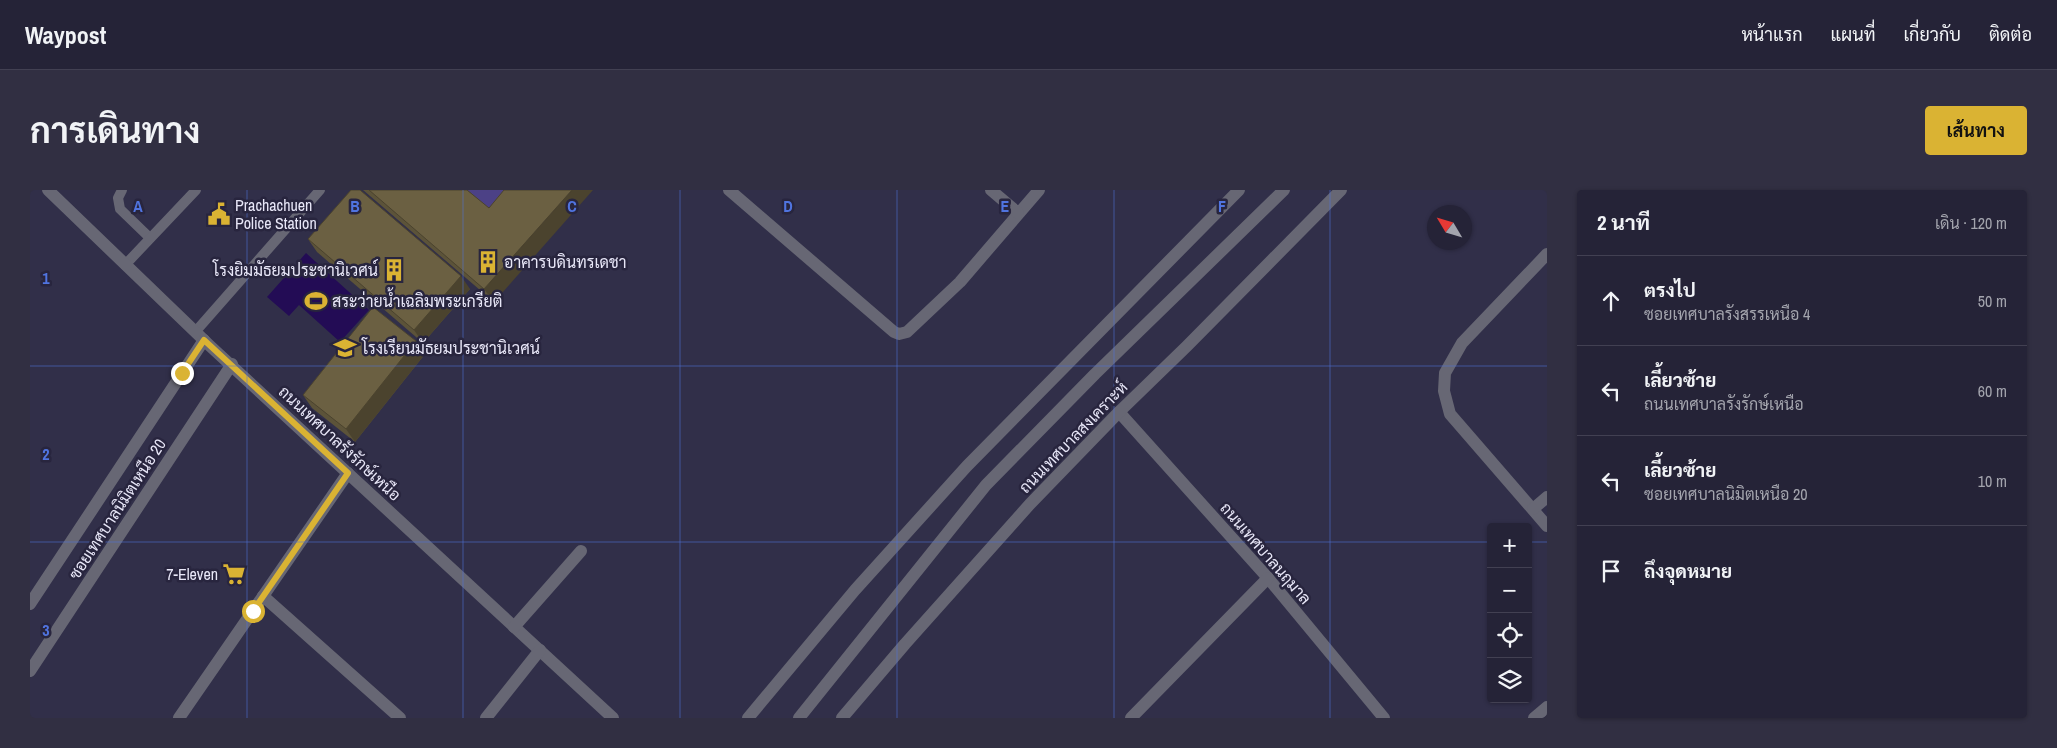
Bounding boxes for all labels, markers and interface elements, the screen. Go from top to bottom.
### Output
text: Waypost [25,19,106,51]
text: หน้าแรก [1741,22,1803,47]
text: แผนที่ [1831,22,1875,47]
text: เกี่ยวกับ [1903,22,1961,47]
text: ติดต่อ [1989,22,2032,47]
button: เส้นทาง [1925,106,2027,155]
text: การเดินทาง [30,107,200,154]
place label: Prachachuen Police Station [235,194,317,234]
text: A [133,195,143,217]
text: B [350,195,360,217]
text: C [567,195,577,217]
text: D [783,195,793,217]
text: E [1001,195,1010,217]
text: F [1218,195,1226,217]
public building icon: Prachachuen Police Station [206,201,232,227]
north arrow [1427,205,1472,250]
text: 2 นาที [1597,208,1650,237]
text: เดิน · 120 m [1935,212,2007,234]
building icon: อาคารบดินทรเดชา [475,249,501,275]
place label: อาคารบดินทรเดชา [504,251,626,273]
building icon: โรงยิมมัธยมประชานิเวศน์ [381,257,407,283]
place label: โรงยิมมัธยมประชานิเวศน์ [212,258,378,281]
text: 1 [42,267,50,289]
text: ตรงไป [1644,277,1696,303]
place label: สระว่ายนํ้าเฉลิมพระเกรียติ [332,287,502,312]
icon: ahead [1597,287,1625,315]
sports icon: สระว่ายนํ้าเฉลิมพระเกรียติ [303,288,329,314]
text: 50 m [1978,290,2007,312]
text: ซอยเทศบาลรังสรรเหนือ 4 [1644,303,1810,325]
school or university icon: โรงเรียนมัธยมประชานิเวศน์ [332,335,358,361]
place label: โรงเรียนมัธยมประชานิเวศน์ [361,336,540,359]
route end [171,362,194,385]
text: เลี้ยวซ้าย [1644,367,1716,393]
street label: ถนนเทศบาลสงเคราะห์ [1013,376,1132,498]
icon: left [1597,377,1625,405]
street label: ถนนเทศบาลรังรักษ์เหนือ [274,380,407,505]
text: 60 m [1978,380,2007,402]
text: ถนนเทศบาลรังรักษ์เหนือ [1644,393,1804,415]
street label: ซอยเทศบาลนิมิตเหนือ 20 [63,434,171,584]
text: 2 [42,443,50,465]
text: เลี้ยวซ้าย [1644,457,1716,483]
icon: left [1597,467,1625,495]
text: 10 m [1978,470,2007,492]
text: ซอยเทศบาลนิมิตเหนือ 20 [1644,483,1808,505]
street label: ถนนเทศบาลนฤมาล [1216,497,1316,609]
map controls [1487,523,1532,703]
button: + [1487,523,1532,568]
icon: arrive [1597,557,1625,585]
text: ถึงจุดหมาย [1644,558,1732,584]
supermarket icon: 7-Eleven [221,561,247,587]
place label: 7-Eleven [166,563,218,585]
button: − [1487,568,1532,613]
route start [242,600,265,623]
button: locate [1487,613,1532,658]
text: 3 [42,619,50,641]
button: layers [1487,658,1532,703]

